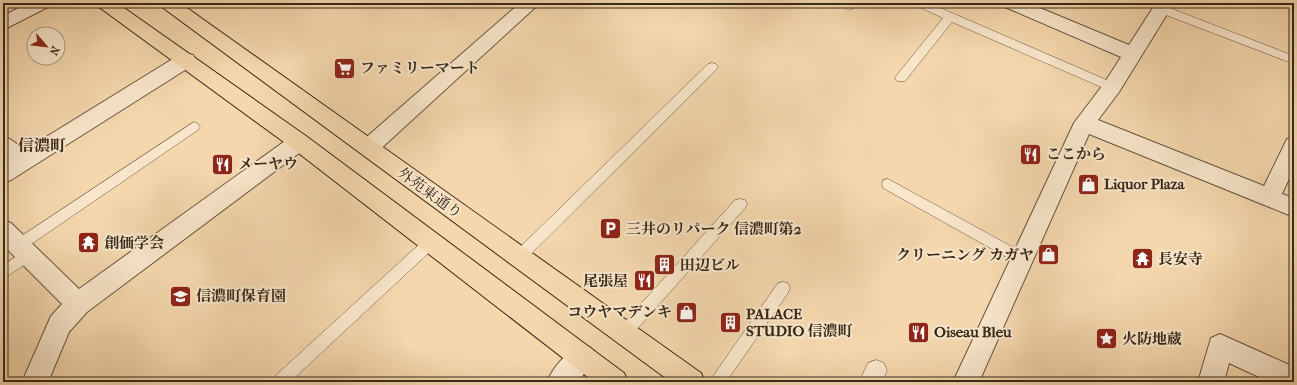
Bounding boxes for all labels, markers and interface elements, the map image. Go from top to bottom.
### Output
north arrow [26,26,66,66]
text: N [46,44,62,58]
supermarket icon: ファミリーマート [332,55,358,81]
place label: ファミリーマート [360,59,480,77]
district label: 信濃町 [18,136,66,155]
restaurant icon: ここから [1017,141,1043,167]
place label: ここから [1046,145,1106,163]
restaurant icon: メーヤウ [210,151,236,177]
place label: メーヤウ [238,155,298,173]
street label: 外苑東通り [394,164,466,222]
shop icon: Liquor Plaza [1075,171,1101,197]
place label: Liquor Plaza [1104,175,1185,193]
parking icon: 三井のリパーク 信濃町第2 [597,216,623,242]
place label: 三井のリパーク 信濃町第2 [626,220,802,238]
temple icon: 創価学会 [76,230,102,256]
place label: 創価学会 [104,234,164,252]
shop icon: クリーニング カガヤ [1036,242,1062,268]
place label: クリーニング カガヤ [896,246,1034,264]
temple icon: 長安寺 [1129,246,1155,272]
place label: 長安寺 [1158,250,1203,268]
building icon: 田辺ビル [652,252,678,278]
place label: 田辺ビル [680,256,740,274]
restaurant icon: 尾張屋 [631,268,657,294]
place label: 尾張屋 [583,272,628,290]
school or university icon: 信濃町保育園 [168,283,194,309]
place label: 信濃町保育園 [196,287,286,305]
shop icon: コウヤマデンキ [674,299,700,325]
place label: コウヤマデンキ [567,303,672,321]
place label: PALACE STUDIO 信濃町 [746,305,853,340]
building icon: PALACE STUDIO 信濃町 [717,310,743,336]
restaurant icon: Oiseau Bleu [905,319,931,345]
place label: Oiseau Bleu [934,323,1012,341]
place icon: 火防地蔵 [1094,326,1120,352]
place label: 火防地蔵 [1122,330,1182,348]

